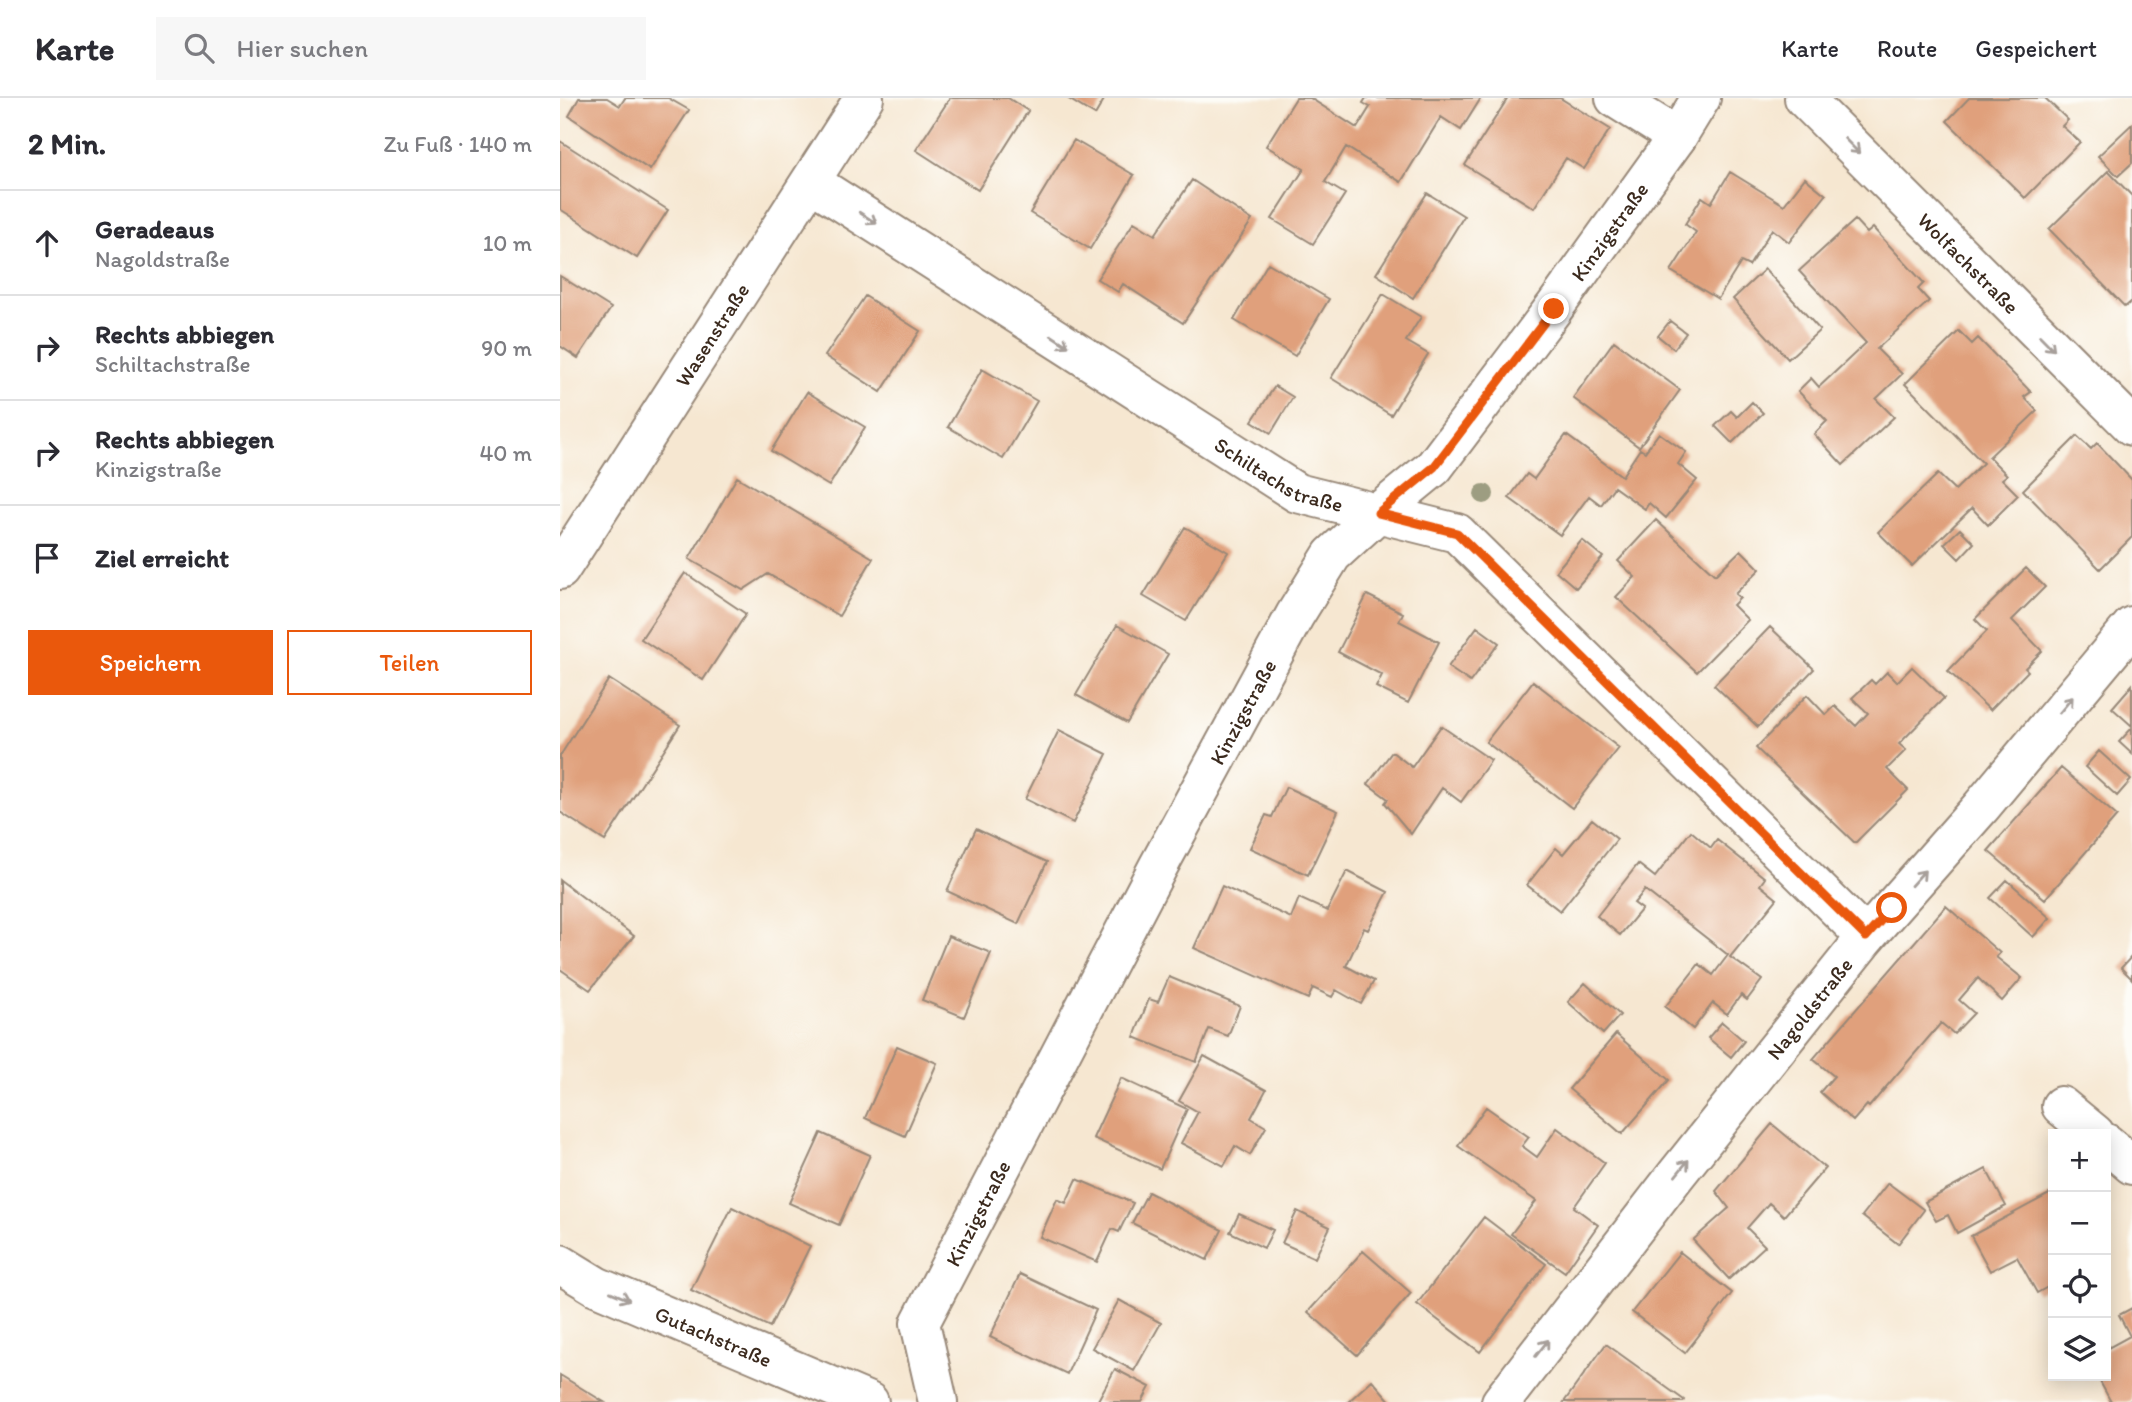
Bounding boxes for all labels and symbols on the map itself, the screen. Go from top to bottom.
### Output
one-way arrow [1844,138,1861,155]
street label: Kinzigstraße [1565,177,1653,286]
street label: Wolfachstraße [1913,207,2025,319]
one-way arrow [858,212,878,226]
street label: Wasenstraße [669,278,754,391]
route end [1538,293,1569,324]
one-way arrow [1050,334,1069,349]
one-way arrow [2038,334,2055,351]
street label: Schiltachstraße [1210,431,1346,517]
street label: Kinzigstraße [1204,655,1281,769]
one-way arrow [2058,696,2074,714]
one-way arrow [1910,869,1926,887]
route start [1876,892,1907,923]
street label: Nagoldstraße [1761,952,1857,1064]
street label: Kinzigstraße [939,1156,1015,1270]
one-way arrow [1674,1159,1689,1178]
one-way arrow [609,1290,631,1303]
street label: Gutachstraße [651,1300,776,1372]
one-way arrow [1535,1339,1550,1358]

